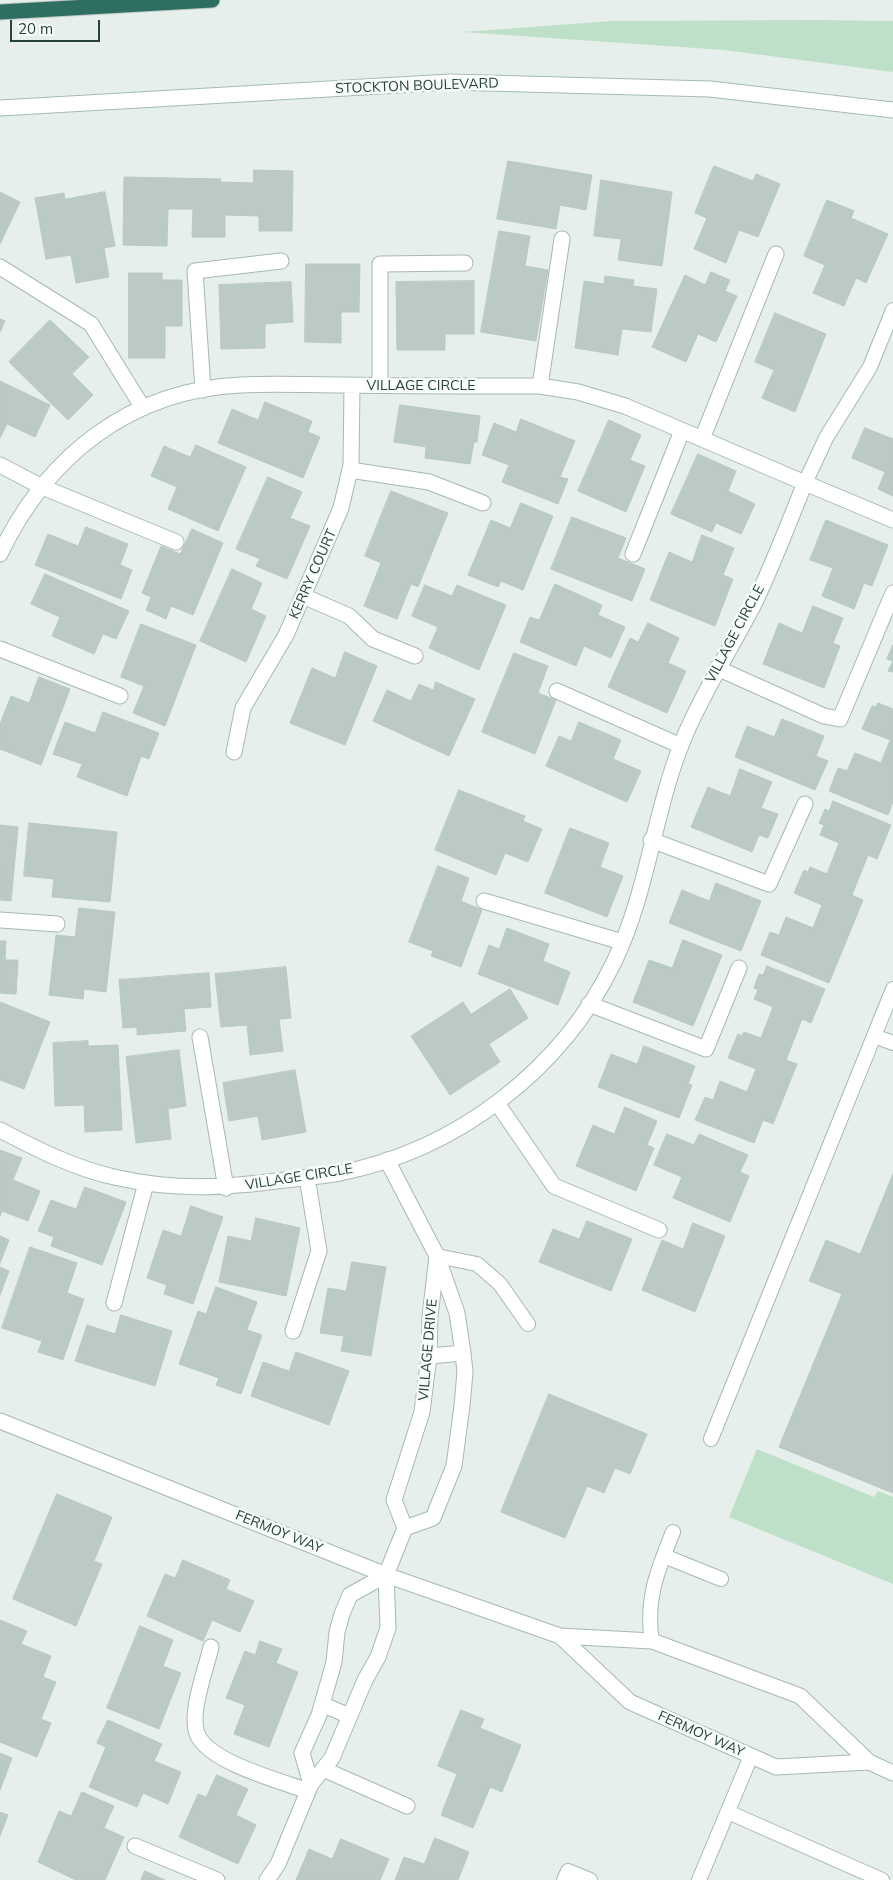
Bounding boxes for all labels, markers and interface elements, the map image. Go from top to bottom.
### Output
scale bar [12,10,102,42]
text: 20 m [18,19,53,38]
street label: STOCKTON BOULEVARD [335,75,499,97]
street label: VILLAGE CIRCLE [367,378,475,394]
street label: KERRY COURT [286,526,340,622]
street label: VILLAGE CIRCLE [702,582,768,686]
street label: VILLAGE CIRCLE [244,1160,354,1194]
street label: VILLAGE DRIVE [415,1298,441,1402]
street label: FERMOY WAY [233,1507,325,1557]
street label: FERMOY WAY [655,1707,747,1761]

